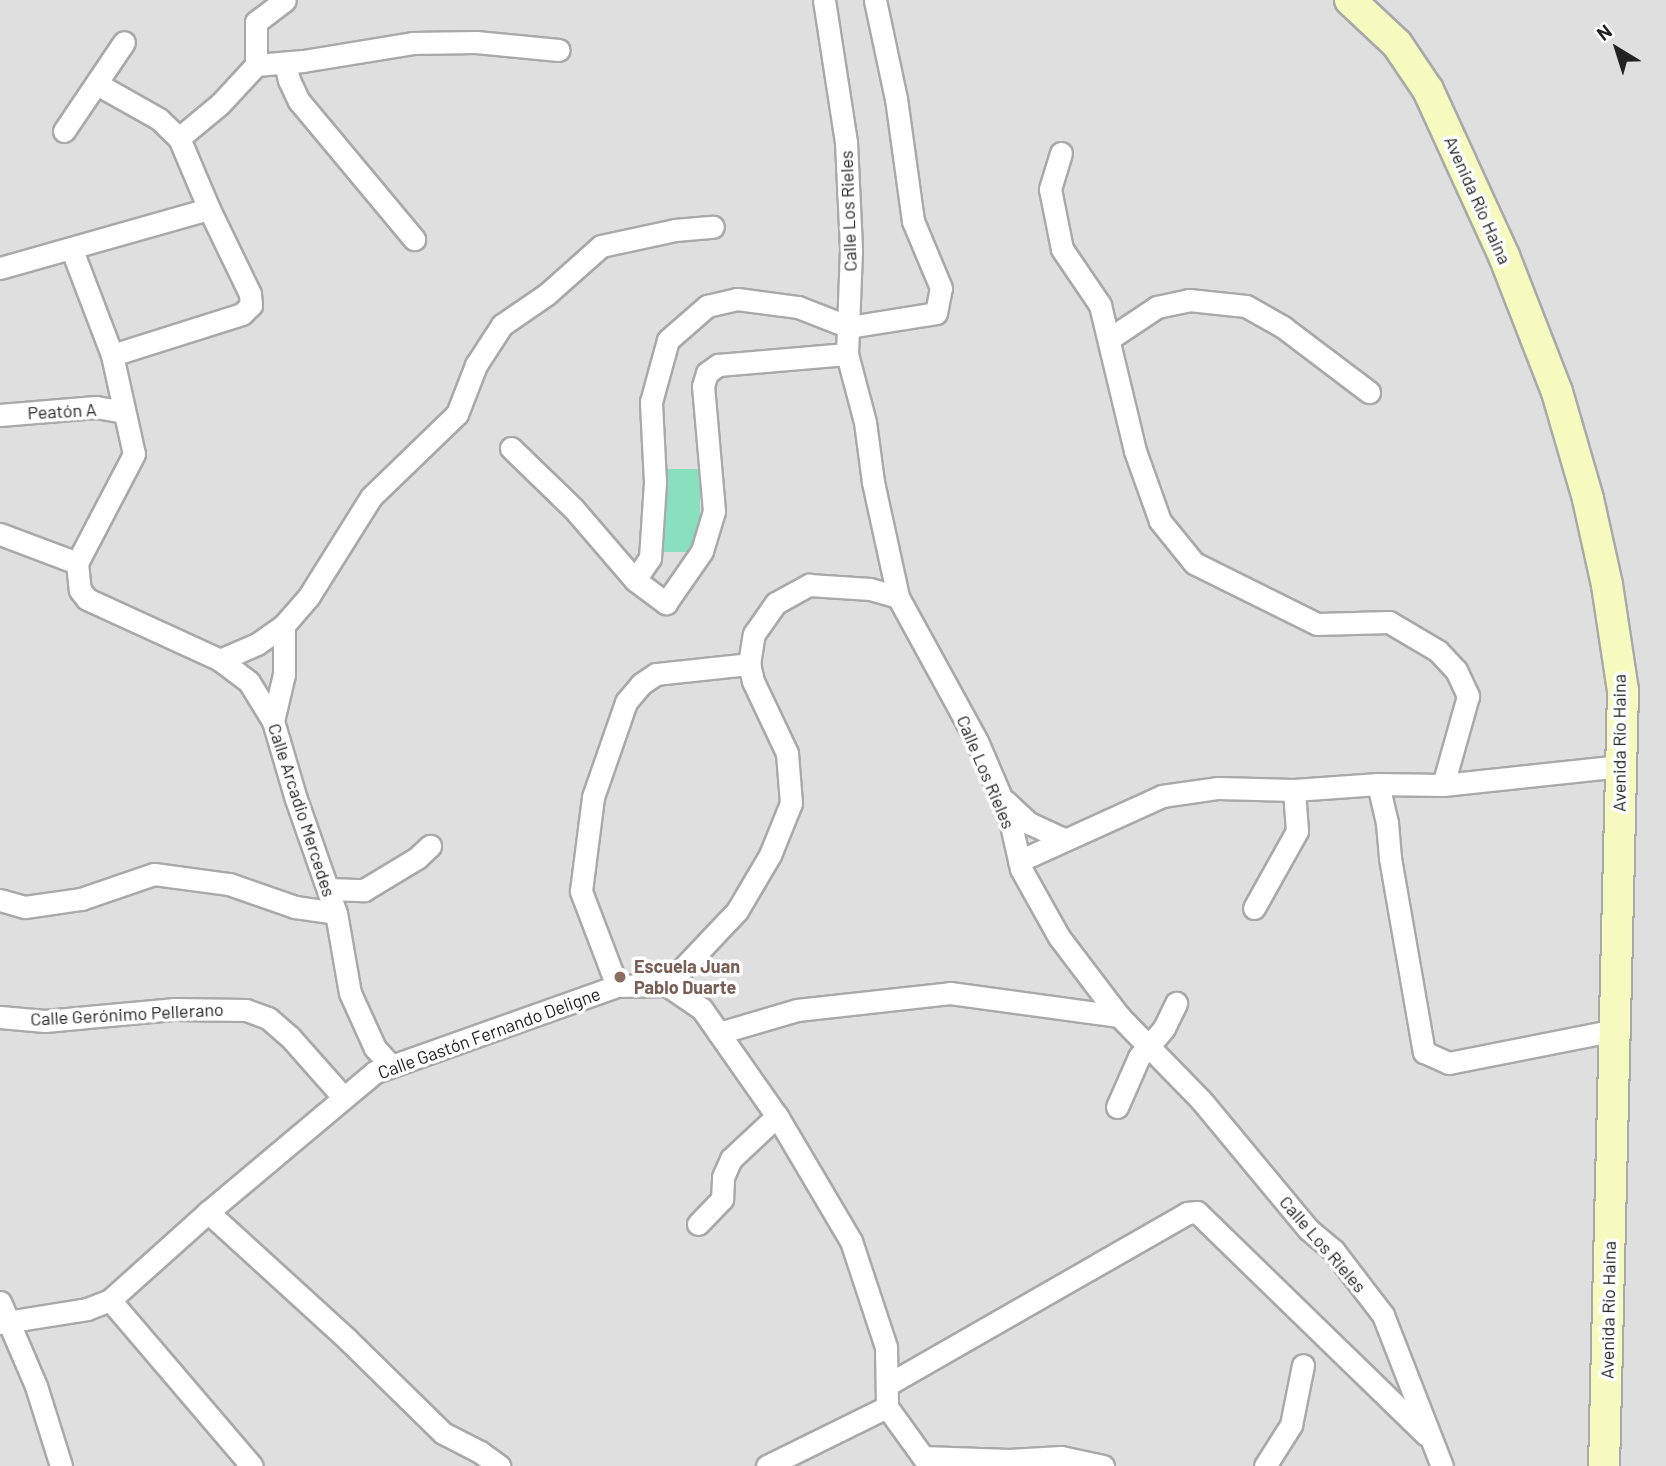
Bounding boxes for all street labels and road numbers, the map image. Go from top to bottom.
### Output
street label: Avenida Río Haina [1440,133,1516,267]
street label: Calle Los Rieles [835,150,861,272]
street label: Peatón A [27,398,97,424]
street label: Avenida Río Haina [1608,674,1630,812]
street label: Calle Los Rieles [952,712,1020,832]
street label: Calle Arcadio Mercedes [264,721,340,899]
street label: Calle Gastón Fernando Deligne [375,983,603,1083]
street label: Calle Gerónimo Pellerano [30,998,224,1030]
street label: Calle Los Rieles [1275,1191,1371,1297]
street label: Avenida Río Haina [1596,1241,1620,1379]

